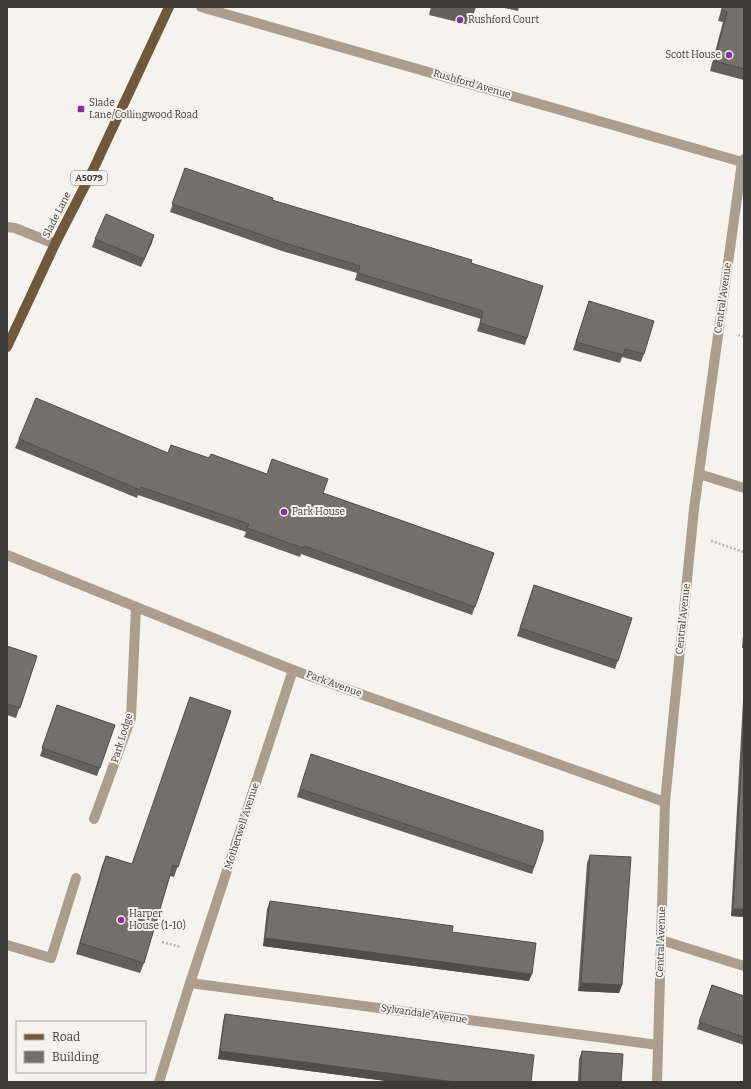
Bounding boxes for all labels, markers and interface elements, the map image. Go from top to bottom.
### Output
place label: Rushford Court [468,14,539,26]
marker: Rushford Court [455,15,465,25]
place label: Scott House [665,49,721,61]
marker: Scott House [724,50,734,60]
street label: Rushford Avenue [432,67,512,101]
place label: Slade Lane/Collingwood Road [89,97,198,121]
marker: Slade Lane/Collingwood Road [76,104,86,114]
road number: A5079 [71,171,107,185]
street label: Slade Lane [40,190,74,240]
street label: Central Avenue [712,262,734,334]
place label: Park House [292,506,345,518]
marker: Park House [279,507,289,517]
street label: Central Avenue [673,583,693,655]
street label: Park Avenue [305,668,363,700]
street label: Park Lodge [109,712,135,764]
street label: Motherwell Avenue [222,781,262,871]
street label: Central Avenue [654,906,668,978]
place label: Harper House (1-10) [129,908,186,932]
marker: Harper House (1-10) [116,915,126,925]
street label: Sylvandale Avenue [380,1002,468,1026]
legend [16,1021,146,1073]
text: Road [52,1030,80,1044]
text: Building [52,1050,99,1064]

